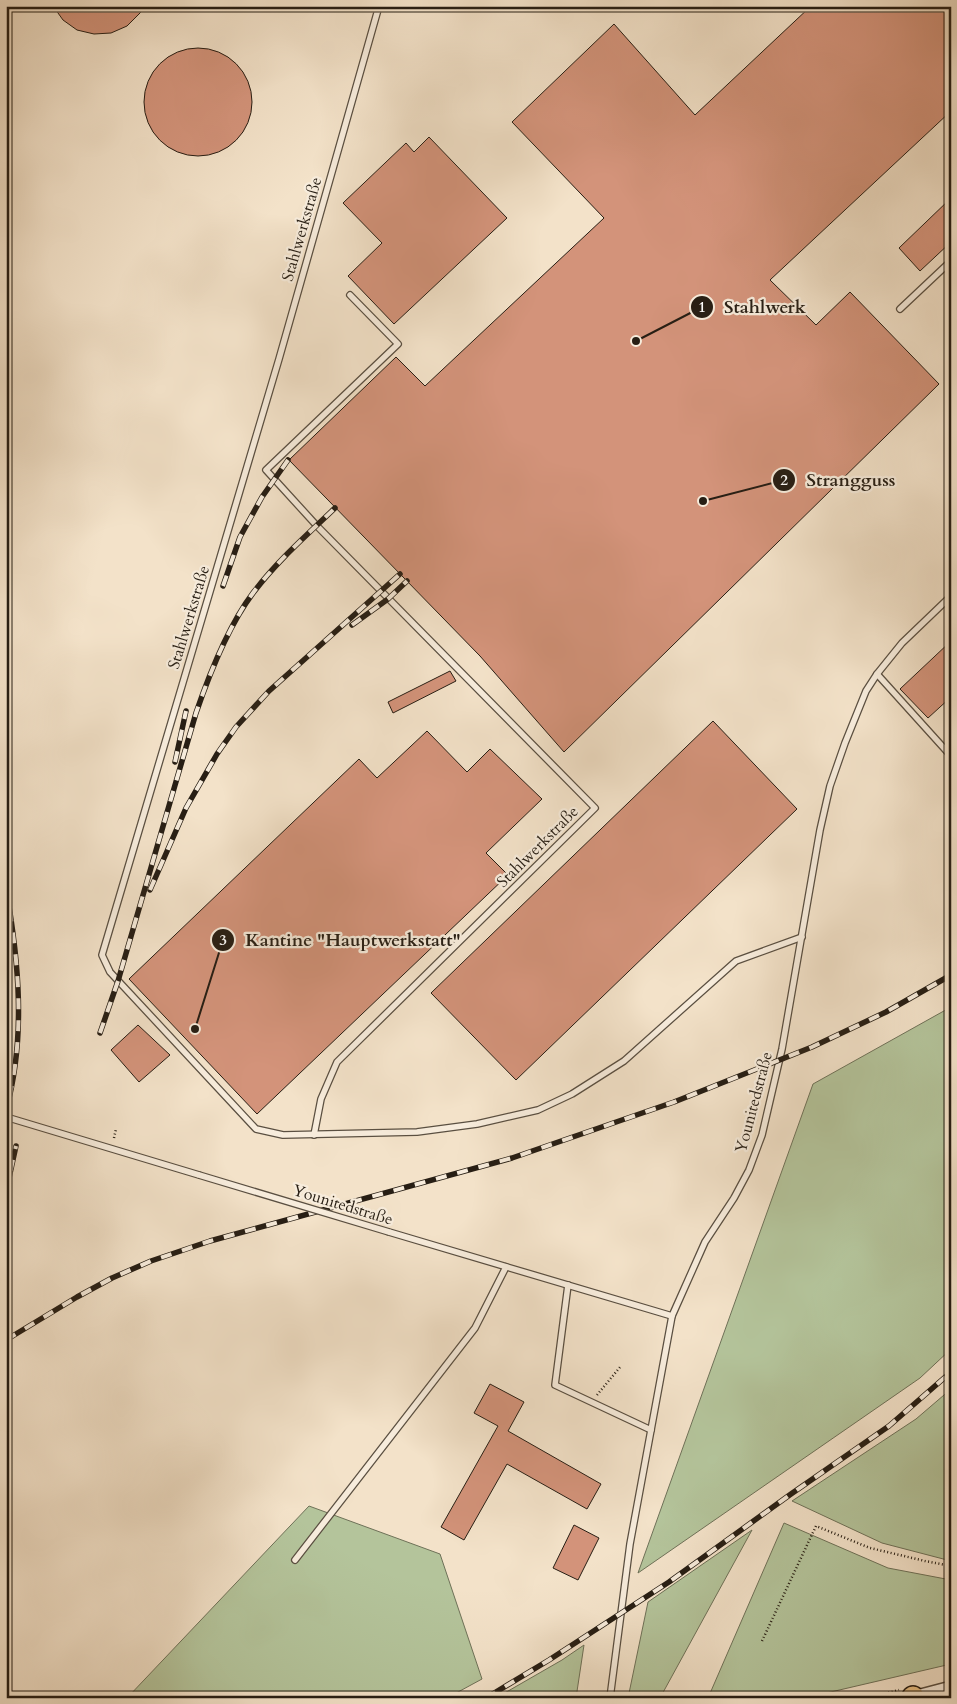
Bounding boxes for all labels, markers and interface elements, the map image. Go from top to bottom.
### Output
street label: Stahlwerkstraße [277,175,327,284]
callout: Stahlwerk [689,290,816,323]
text: Stahlwerk [724,295,807,320]
text: 1 [698,297,706,317]
callout: Strangguss [772,463,906,496]
text: Strangguss [806,468,896,493]
text: 2 [780,470,788,490]
street label: Stahlwerkstraße [163,563,215,672]
street label: Stahlwerkstraße [492,801,583,892]
callout: Kantine "Hauptwerkstatt" [210,923,471,956]
text: Kantine "Hauptwerkstatt" [245,928,461,953]
text: 3 [219,930,227,950]
street label: Younitedstraße [730,1049,778,1155]
street label: Younitedstraße [290,1179,396,1231]

